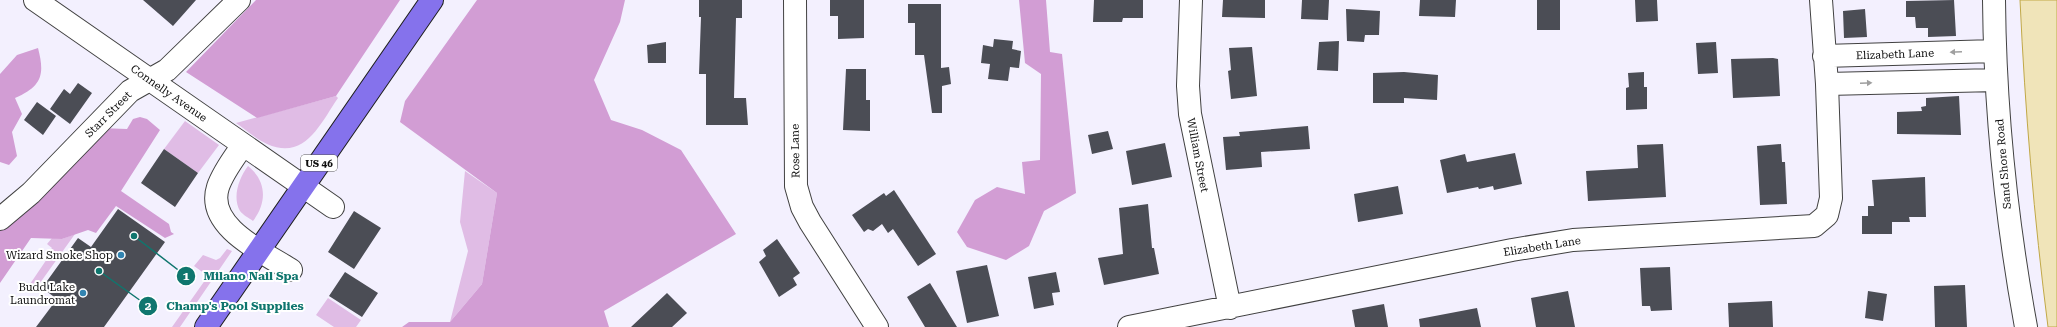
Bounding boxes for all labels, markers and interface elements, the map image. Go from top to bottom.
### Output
street label: Elizabeth Lane [1856,47,1934,62]
one-way arrow [1949,49,1962,55]
street label: Connelly Avenue [128,62,209,125]
one-way arrow [1860,80,1873,86]
street label: Starr Street [82,88,134,140]
street label: William Street [1184,117,1211,193]
street label: Sand Shore Road [1993,118,2014,210]
street label: Rose Lane [789,124,802,178]
road number: US 46 [301,155,337,171]
street label: Elizabeth Lane [1502,234,1582,259]
place label: Wizard Smoke Shop [6,249,113,262]
marker: Wizard Smoke Shop [116,250,126,260]
callout: Milano Nail Spa [176,264,307,288]
text: 1 [183,269,190,283]
text: Milano Nail Spa [203,269,299,283]
place label: Budd Lake Laundromat [10,281,75,307]
marker: Budd Lake Laundromat [78,288,88,298]
callout: Champ's Pool Supplies [138,294,312,318]
text: 2 [145,299,152,313]
text: Champ's Pool Supplies [166,299,304,313]

